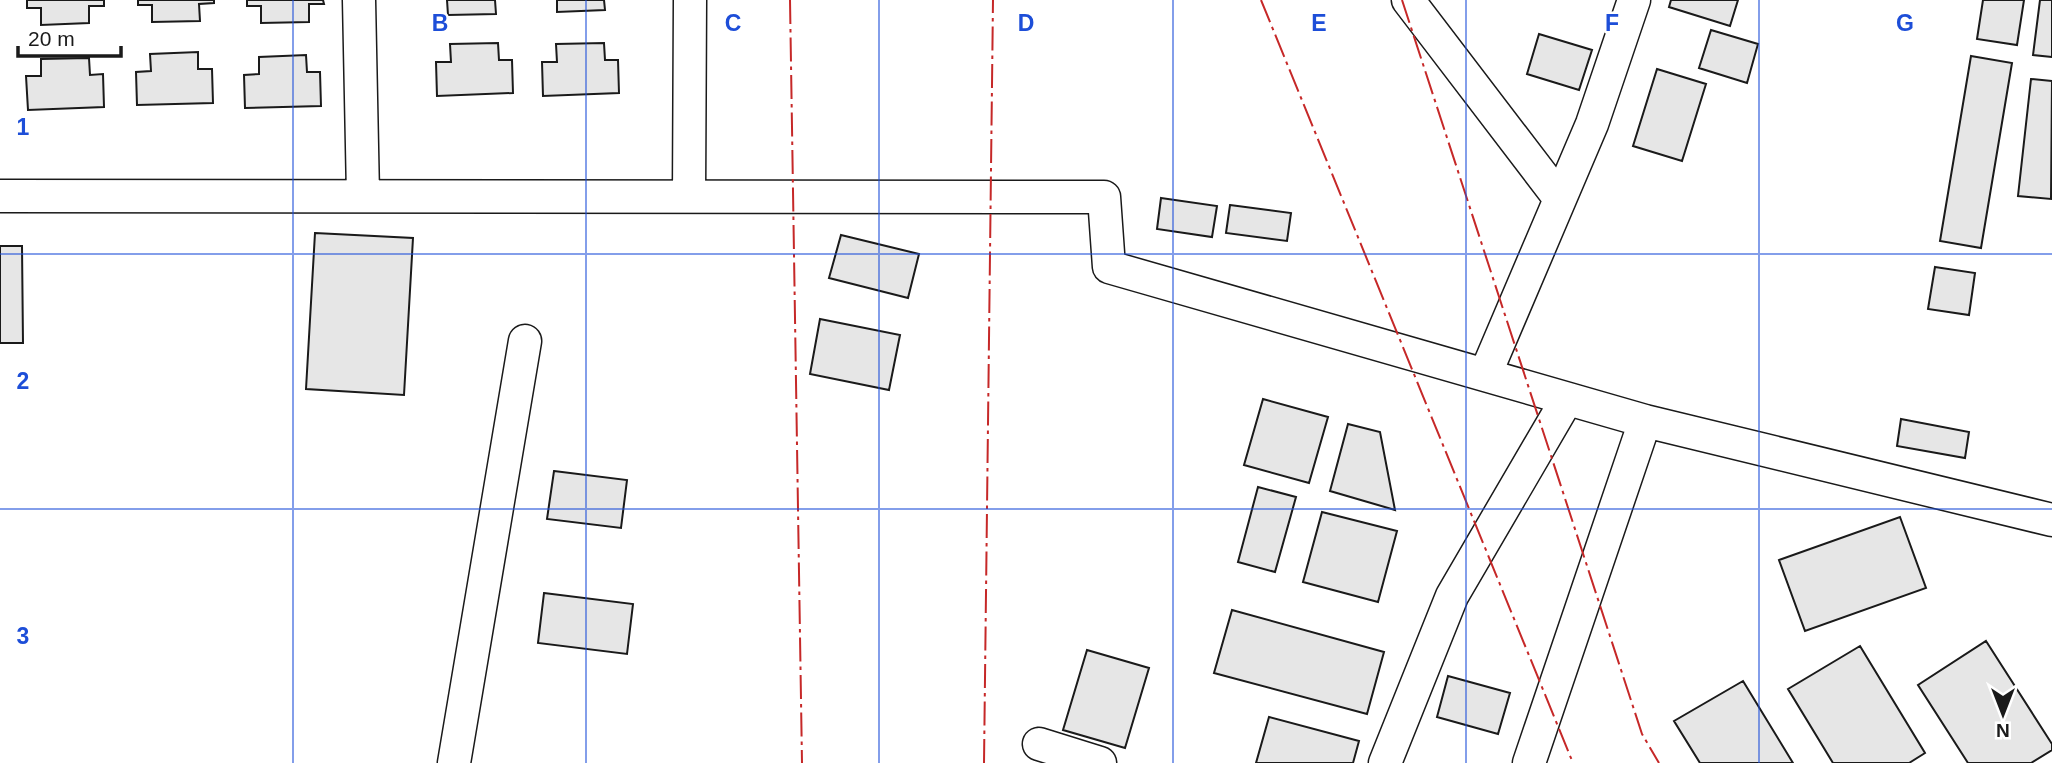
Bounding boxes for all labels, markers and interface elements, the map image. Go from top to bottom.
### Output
text: B [432,10,448,36]
text: C [725,10,741,36]
text: D [1018,10,1034,36]
text: E [1311,10,1327,36]
text: F [1605,10,1619,36]
text: G [1896,10,1914,36]
scale bar [18,14,121,58]
text: 20 m [28,27,75,50]
text: 1 [17,114,30,140]
text: 2 [17,368,29,394]
text: 3 [17,623,29,649]
north arrow [1968,679,2038,749]
text: N [1996,720,2010,741]

